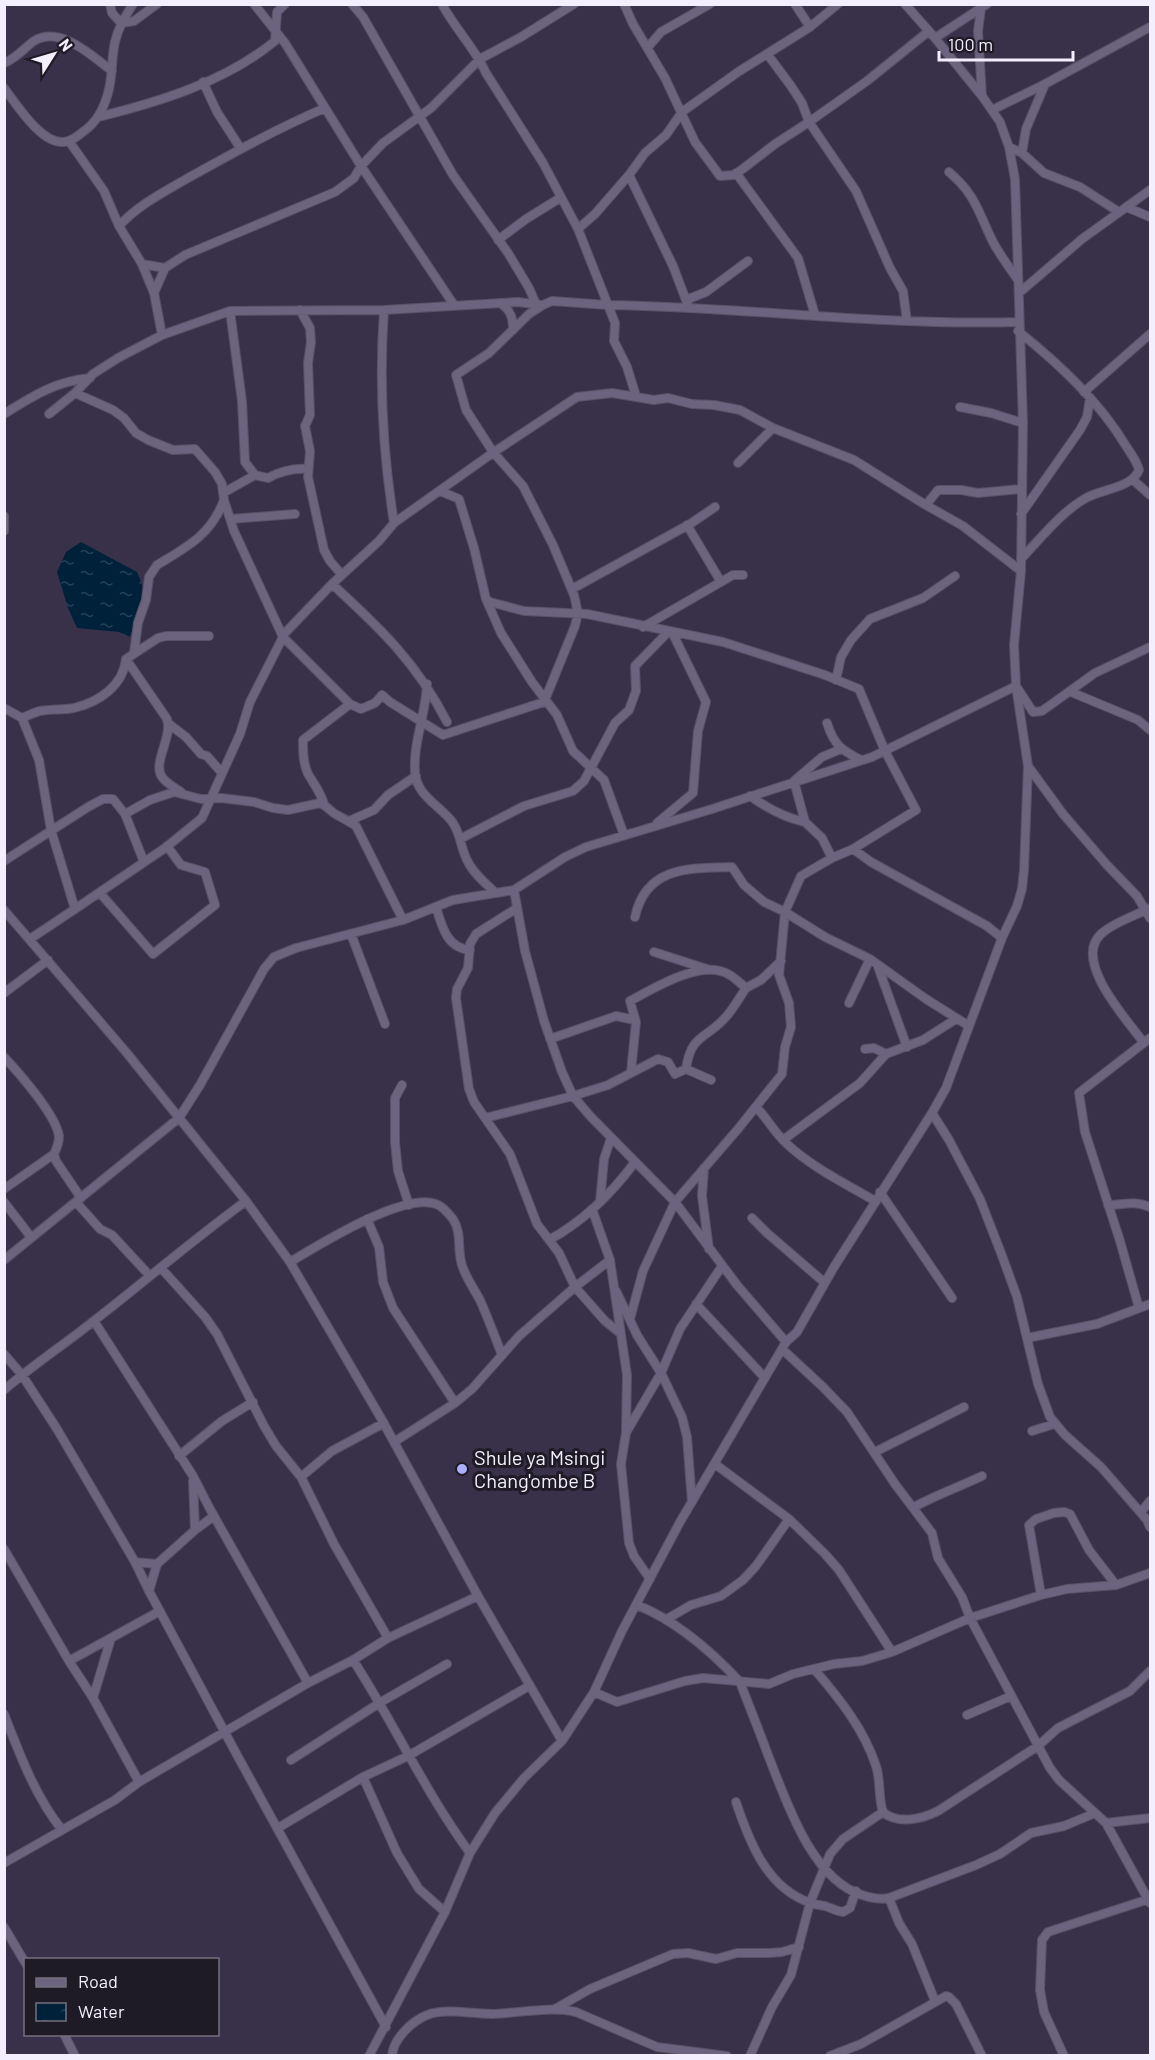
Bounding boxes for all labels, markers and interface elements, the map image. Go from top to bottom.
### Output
north arrow [24,24,84,84]
scale bar [939,24,1072,62]
text: 100 m [948,33,993,55]
text: N [56,35,77,55]
place label: Shule ya Msingi Chang'ombe B [474,1445,605,1492]
marker: Shule ya Msingi Chang'ombe B [455,1462,469,1476]
legend [24,1958,219,2036]
text: Road [78,1970,118,1992]
text: Water [78,2000,125,2022]

